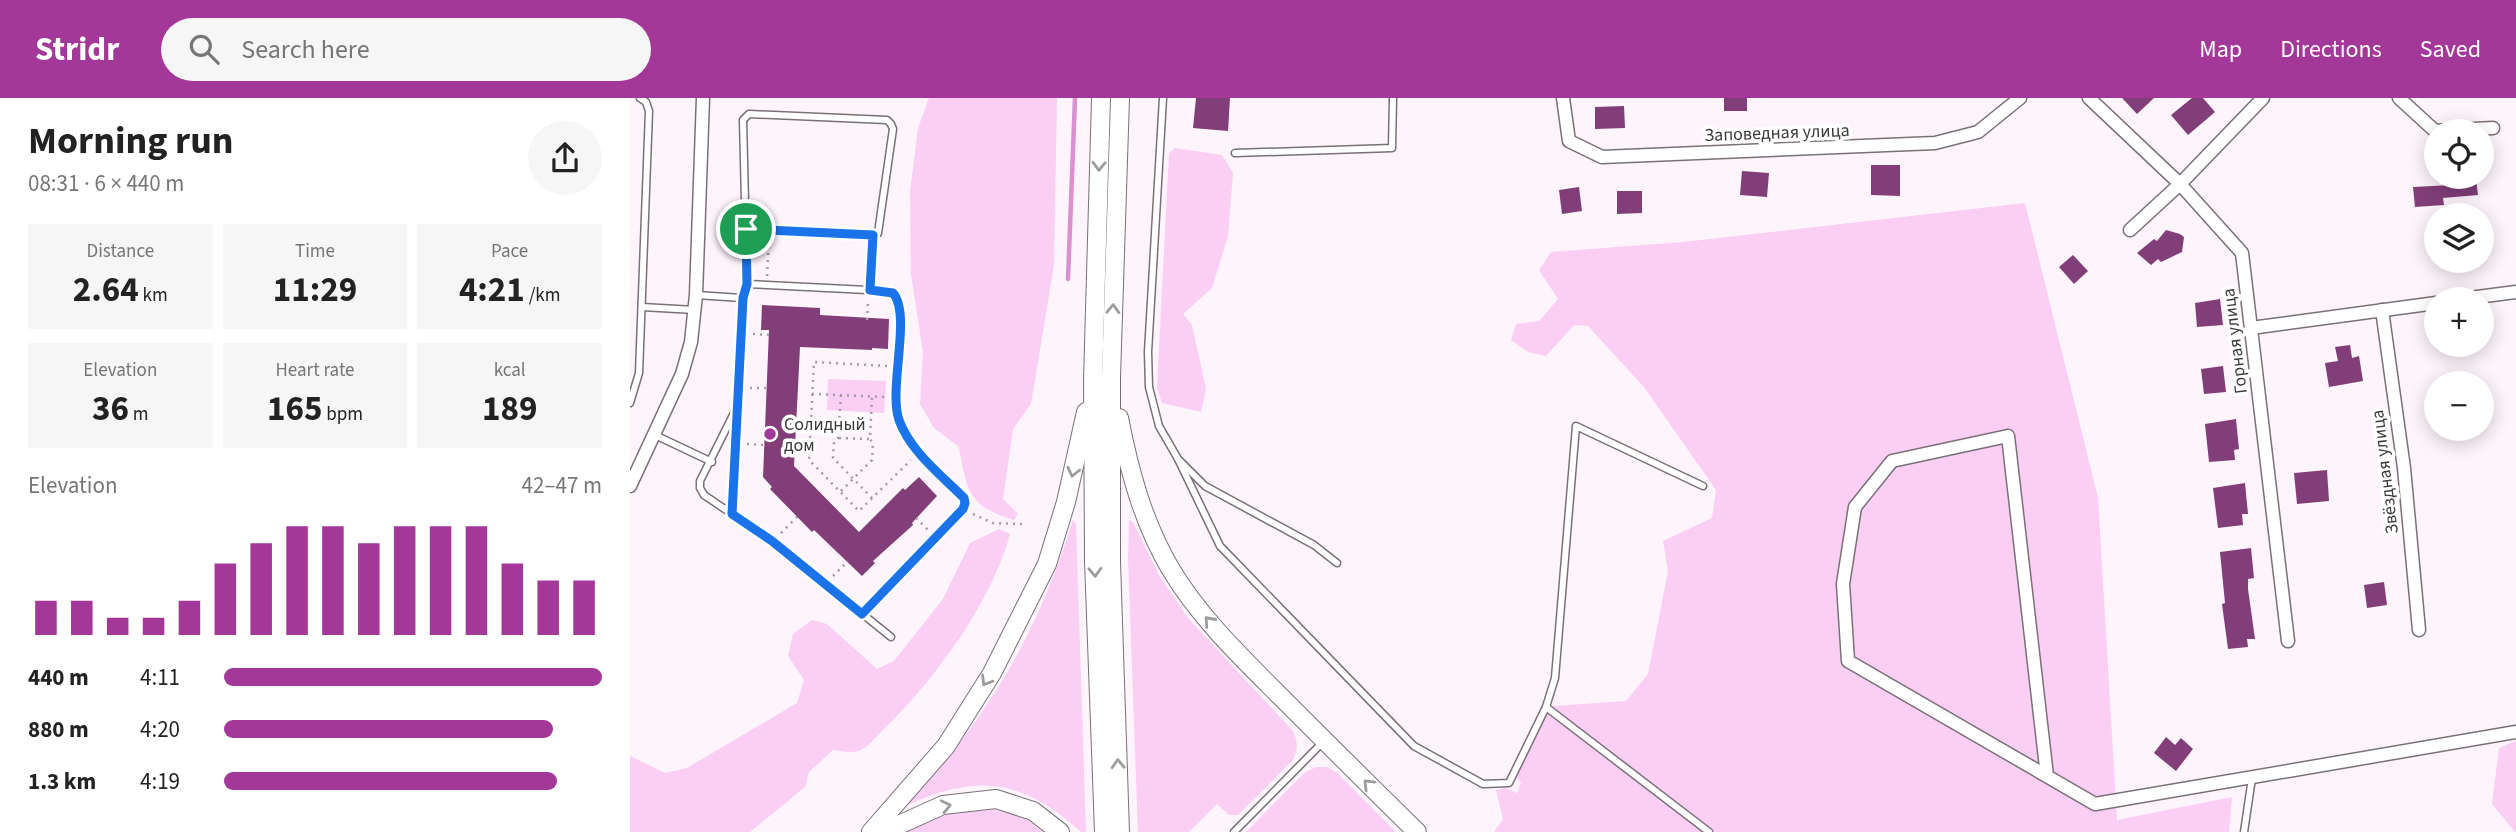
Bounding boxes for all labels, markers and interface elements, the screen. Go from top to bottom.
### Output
search box [161,18,651,81]
text: Stridr [35,26,119,73]
icon: search [185,30,223,68]
text: Search here [241,31,370,68]
text: Map [2199,32,2242,67]
text: Directions [2280,32,2382,67]
text: Saved [2420,32,2481,67]
text: Morning run [28,114,233,168]
street label: Заповедная улица [1704,118,1850,148]
map controls [2424,119,2494,441]
button: locate [2424,119,2494,189]
button: share [528,121,602,195]
one-way arrow [1092,161,1107,172]
text: 08:31 · 6 × 440 m [28,167,184,200]
pin [716,199,776,259]
button: layers [2424,203,2494,273]
icon: arrive [727,210,765,248]
text: Distance [87,238,154,265]
text: Time [295,238,335,265]
text: Pace [491,238,528,265]
text: 2.64 [73,265,139,315]
text: 11:29 [273,265,357,315]
text: 4:21 [459,265,525,315]
text: km [139,282,168,309]
text: /km [525,282,560,309]
street label: Горная улица [2216,287,2254,395]
button: + [2424,287,2494,357]
one-way arrow [1106,303,1121,314]
text: Elevation [83,357,157,384]
text: Heart rate [275,357,354,384]
text: kcal [494,357,526,384]
button: − [2424,371,2494,441]
text: 36 [92,384,129,434]
text: 165 [267,384,322,434]
text: 189 [482,384,537,434]
text: m [129,401,149,428]
text: bpm [322,401,363,428]
street label: Звёздная улица [2365,408,2405,536]
place label: Солидный дом [784,412,866,458]
marker: Солидный дом [762,426,778,442]
one-way arrow [1066,466,1081,478]
text: Elevation [28,469,118,502]
text: 42–47 m [522,469,602,502]
one-way arrow [1087,567,1102,578]
one-way arrow [1205,616,1217,629]
text: 440 m [28,661,89,694]
text: 4:11 [140,661,180,694]
one-way arrow [982,674,995,687]
text: 880 m [28,713,89,746]
text: 4:20 [140,713,180,746]
one-way arrow [1110,758,1125,769]
text: 1.3 km [28,765,96,798]
text: 4:19 [140,765,180,798]
one-way arrow [1364,780,1376,792]
one-way arrow [940,800,952,814]

